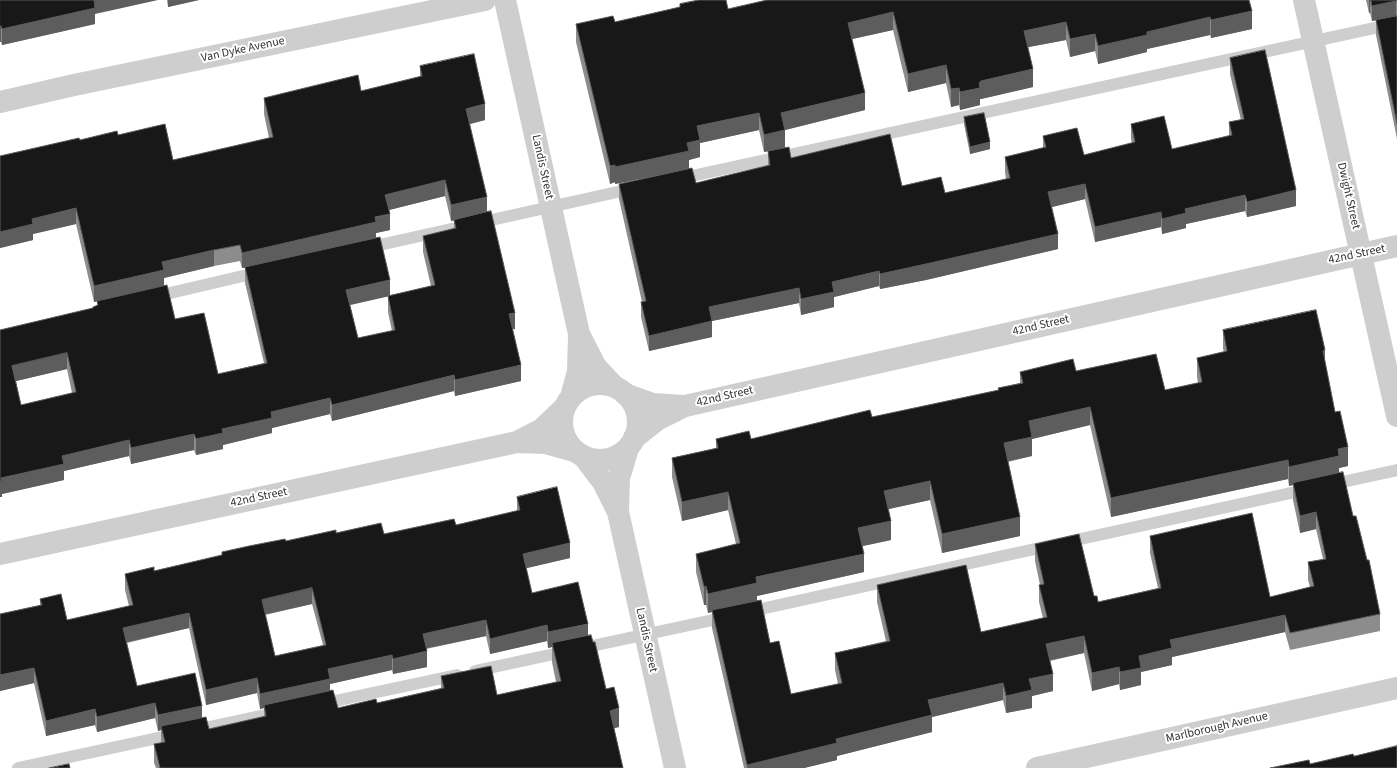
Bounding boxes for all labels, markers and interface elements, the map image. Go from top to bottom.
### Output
street label: Van Dyke Avenue [200,34,286,66]
street label: Landis Street [528,133,556,201]
street label: Dwight Street [1333,161,1363,231]
street label: 42nd Street [1327,242,1387,268]
street label: 42nd Street [1011,313,1071,339]
street label: 42nd Street [695,384,755,410]
street label: 42nd Street [229,485,289,511]
street label: Landis Street [632,606,660,674]
street label: Marlborough Avenue [1165,709,1269,747]

